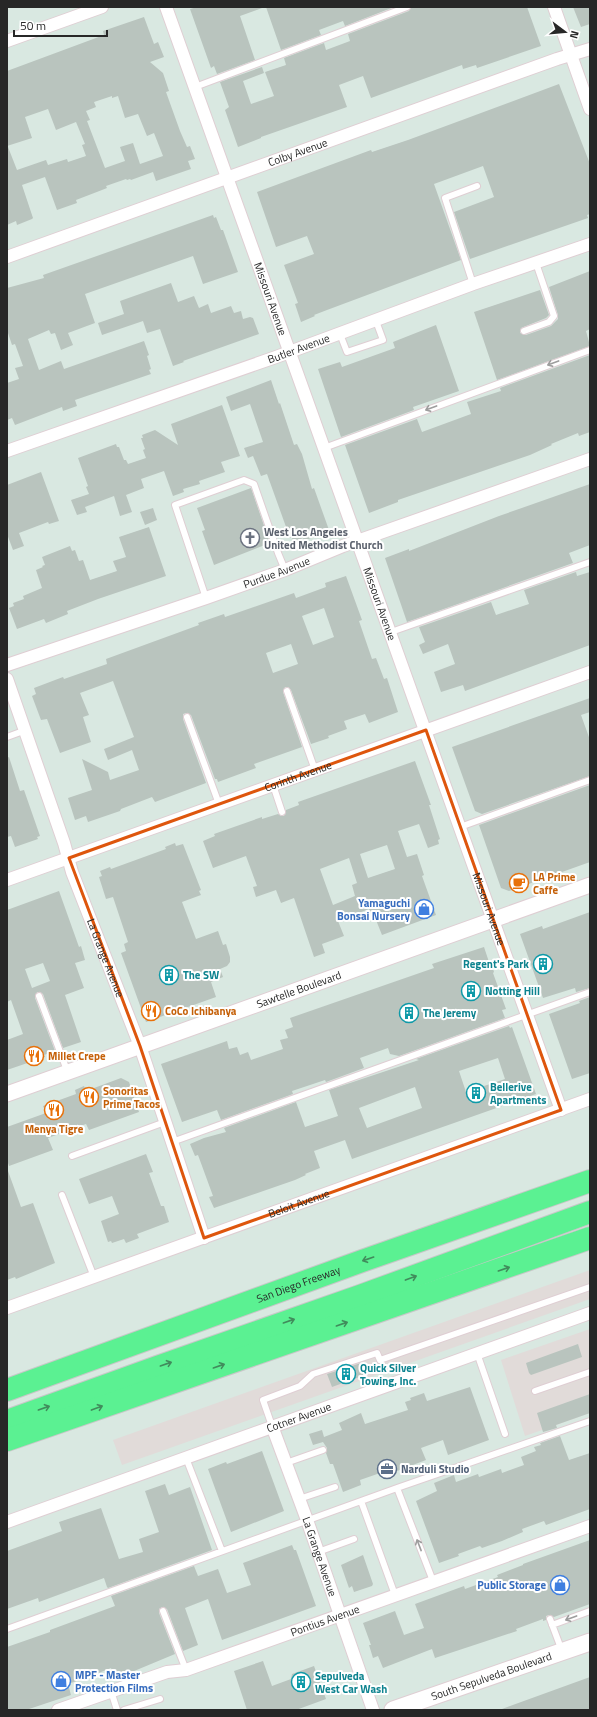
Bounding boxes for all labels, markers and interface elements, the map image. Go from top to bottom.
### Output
scale bar [14,12,107,38]
north arrow [545,12,585,52]
text: 50 m [20,16,46,35]
text: N [566,29,583,41]
street label: Colby Avenue [266,134,330,170]
street label: Missouri Avenue [250,260,291,338]
street label: Butler Avenue [265,330,332,367]
one-way arrow [547,360,560,367]
one-way arrow [425,405,438,412]
place label: West Los Angeles United Methodist Church [264,524,383,553]
church icon: West Los Angeles United Methodist Church [239,527,261,549]
street label: Purdue Avenue [241,552,313,592]
street label: Missouri Avenue [359,565,400,643]
street label: Corinth Avenue [262,757,334,796]
place label: LA Prime Caffe [533,869,576,898]
street label: Missouri Avenue [469,870,510,948]
cafe icon: LA Prime Caffe [508,872,530,894]
place label: Yamaguchi Bonsai Nursery [337,895,410,924]
shop icon: Yamaguchi Bonsai Nursery [413,898,435,920]
street label: La Grange Avenue [83,916,128,1000]
building icon: Regent's Park [532,953,554,975]
place label: Regent's Park [463,956,529,972]
building icon: The SW [158,964,180,986]
place label: The SW [183,967,220,983]
street label: Sawtelle Boulevard [254,967,344,1012]
building icon: Notting Hill [460,980,482,1002]
place label: Notting Hill [485,983,540,999]
restaurant icon: CoCo Ichibanya [140,1000,162,1022]
building icon: The Jeremy [398,1002,420,1024]
place label: CoCo Ichibanya [165,1003,237,1019]
place label: The Jeremy [423,1005,477,1021]
restaurant icon: Millet Crepe [23,1045,45,1067]
place label: Millet Crepe [48,1048,106,1064]
place label: Bellerive Apartments [490,1079,546,1108]
building icon: Bellerive Apartments [465,1082,487,1104]
place label: Sonoritas Prime Tacos [103,1083,160,1112]
restaurant icon: Sonoritas Prime Tacos [78,1086,100,1108]
restaurant icon: Menya Tigre [43,1099,65,1121]
place label: Menya Tigre [25,1121,84,1137]
street label: Beloit Avenue [266,1185,332,1222]
one-way arrow [362,1256,375,1263]
street label: San Diego Freeway [254,1261,343,1307]
one-way arrow [498,1264,510,1272]
one-way arrow [405,1273,417,1281]
one-way arrow [282,1317,294,1325]
one-way arrow [336,1320,349,1327]
one-way arrow [160,1359,172,1367]
place label: Quick Silver Towing, Inc. [360,1360,417,1389]
one-way arrow [213,1362,226,1369]
building icon: Quick Silver Towing, Inc. [335,1363,357,1385]
street label: Cotner Avenue [264,1398,334,1436]
one-way arrow [37,1404,49,1412]
one-way arrow [90,1404,102,1412]
office icon: Narduli Studio [376,1458,398,1480]
place label: Narduli Studio [401,1461,470,1477]
street label: La Grange Avenue [298,1514,341,1599]
one-way arrow [414,1539,422,1551]
shop icon: Public Storage [549,1574,571,1596]
place label: Public Storage [477,1577,546,1593]
street label: Pontius Avenue [288,1601,362,1640]
one-way arrow [566,1614,578,1622]
street label: South Sepulveda Boulevard [429,1648,554,1704]
place label: MPF - Master Protection Films [75,1667,153,1696]
place label: Sepulveda West Car Wash [315,1668,387,1697]
shop icon: MPF - Master Protection Films [50,1670,72,1692]
building icon: Sepulveda West Car Wash [290,1671,312,1693]

